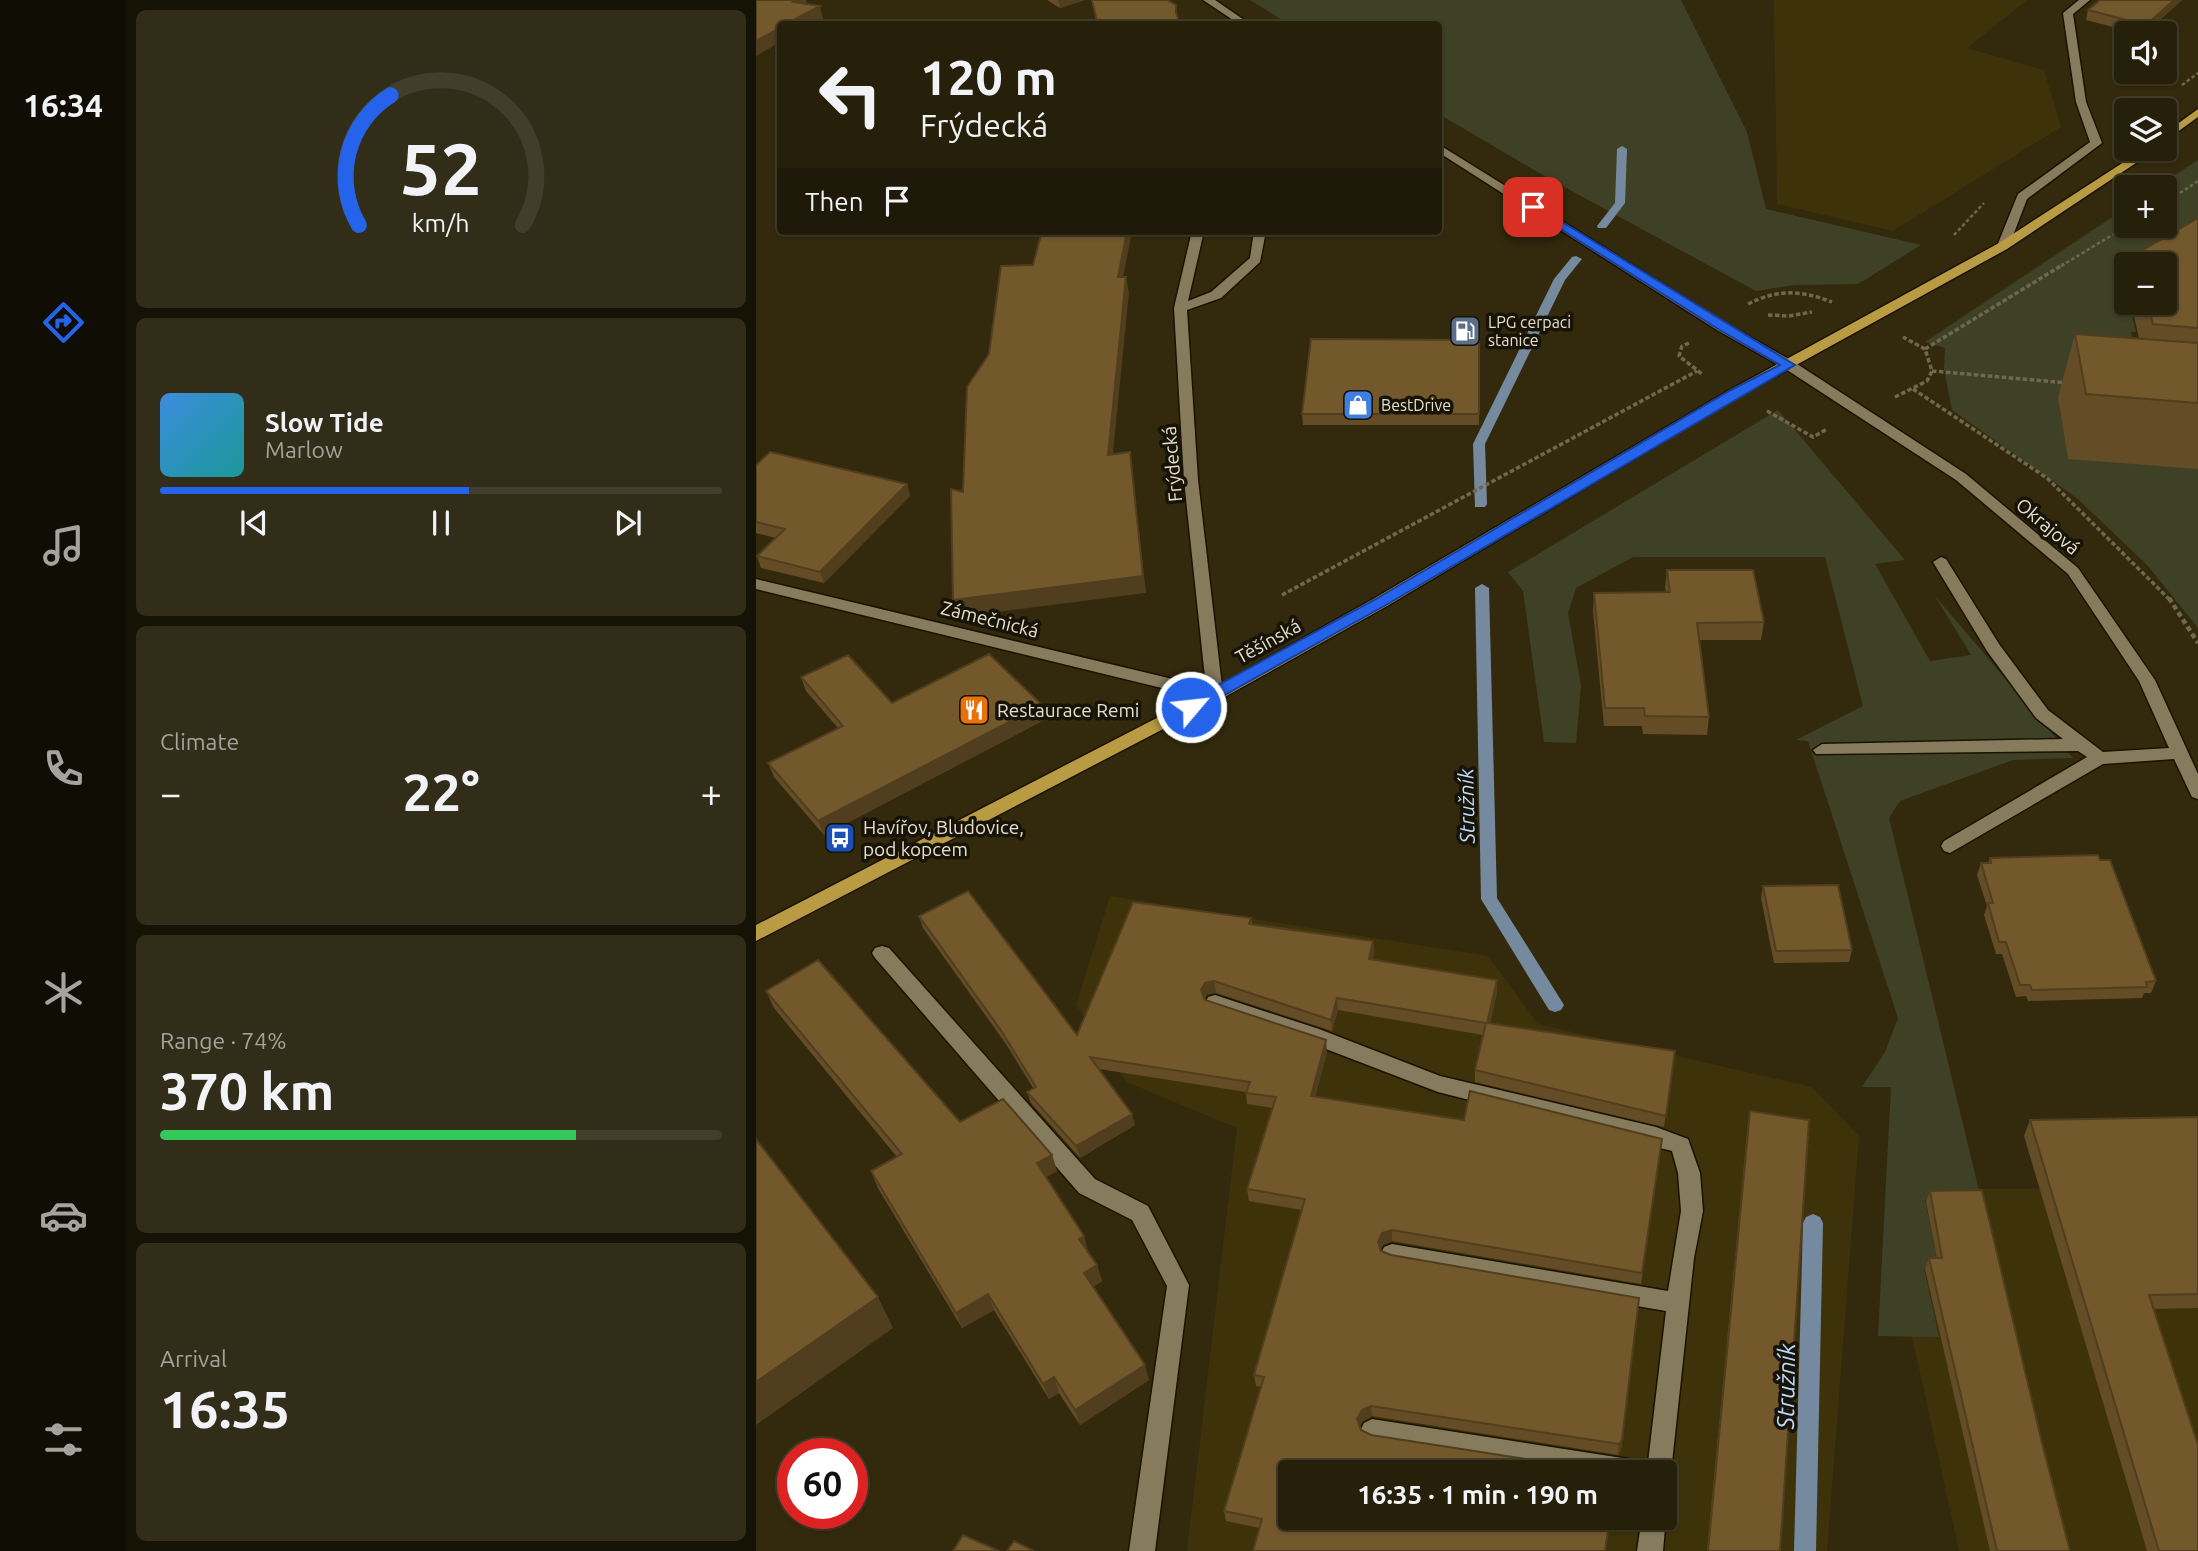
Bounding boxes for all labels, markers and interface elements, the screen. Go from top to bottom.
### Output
map controls [2114,21,2177,315]
button: sound [2114,21,2177,84]
icon: left [805,49,896,140]
text: 120 m [920,49,1057,104]
text: 16:34 [23,87,103,123]
button: layers [2114,98,2177,161]
text: Frýdecká [920,107,1048,143]
text: 52 [400,127,482,209]
button: + [2114,175,2177,238]
pin [1503,177,1563,237]
icon: arrive [878,182,916,220]
text: Then [805,187,864,216]
icon: arrive [1514,188,1552,226]
text: km/h [412,209,470,237]
button: − [2114,252,2177,315]
icon: directions [39,298,88,347]
place label: LPG cerpaci stanice [1488,313,1571,349]
fuel station icon: LPG cerpaci stanice [1448,314,1482,348]
shop icon: BestDrive [1341,388,1375,422]
place label: BestDrive [1381,396,1451,414]
text: Slow Tide [265,408,384,437]
street label: Frýdecká [1158,425,1186,503]
text: Marlow [265,437,343,462]
street label: Okrajová [2012,493,2084,559]
icon: previous [235,504,273,542]
icon: pause [422,504,460,542]
icon: next [609,504,647,542]
icon: music [39,521,88,570]
street label: Zámečnická [939,596,1041,642]
street label: Těšínská [1231,614,1305,668]
position arrow [1154,670,1228,744]
restaurant icon: Restaurace Remi [957,693,991,727]
place label: Restaurace Remi [997,699,1139,721]
text: Climate [160,729,239,754]
icon: phone [39,744,88,793]
text: 22° [402,763,480,821]
water label: Stružník [1453,768,1479,845]
text: − [160,772,181,814]
text: + [701,772,722,814]
place label: Havířov, Bludovice, pod kopcem [863,816,1024,860]
bus stop icon: Havířov, Bludovice, pod kopcem [823,821,857,855]
icon: climate [39,968,88,1017]
text: Range · 74% [160,1028,287,1053]
text: 370 km [160,1062,334,1120]
icon: car [39,1191,88,1240]
water label: Stružník [1772,1342,1800,1430]
text: Arrival [160,1346,227,1371]
text: 16:35 [160,1380,290,1438]
icon: filters [39,1415,88,1464]
speed limit sign: 60 [777,1438,868,1529]
text: 16:35 · 1 min · 190 m [1357,1480,1598,1509]

